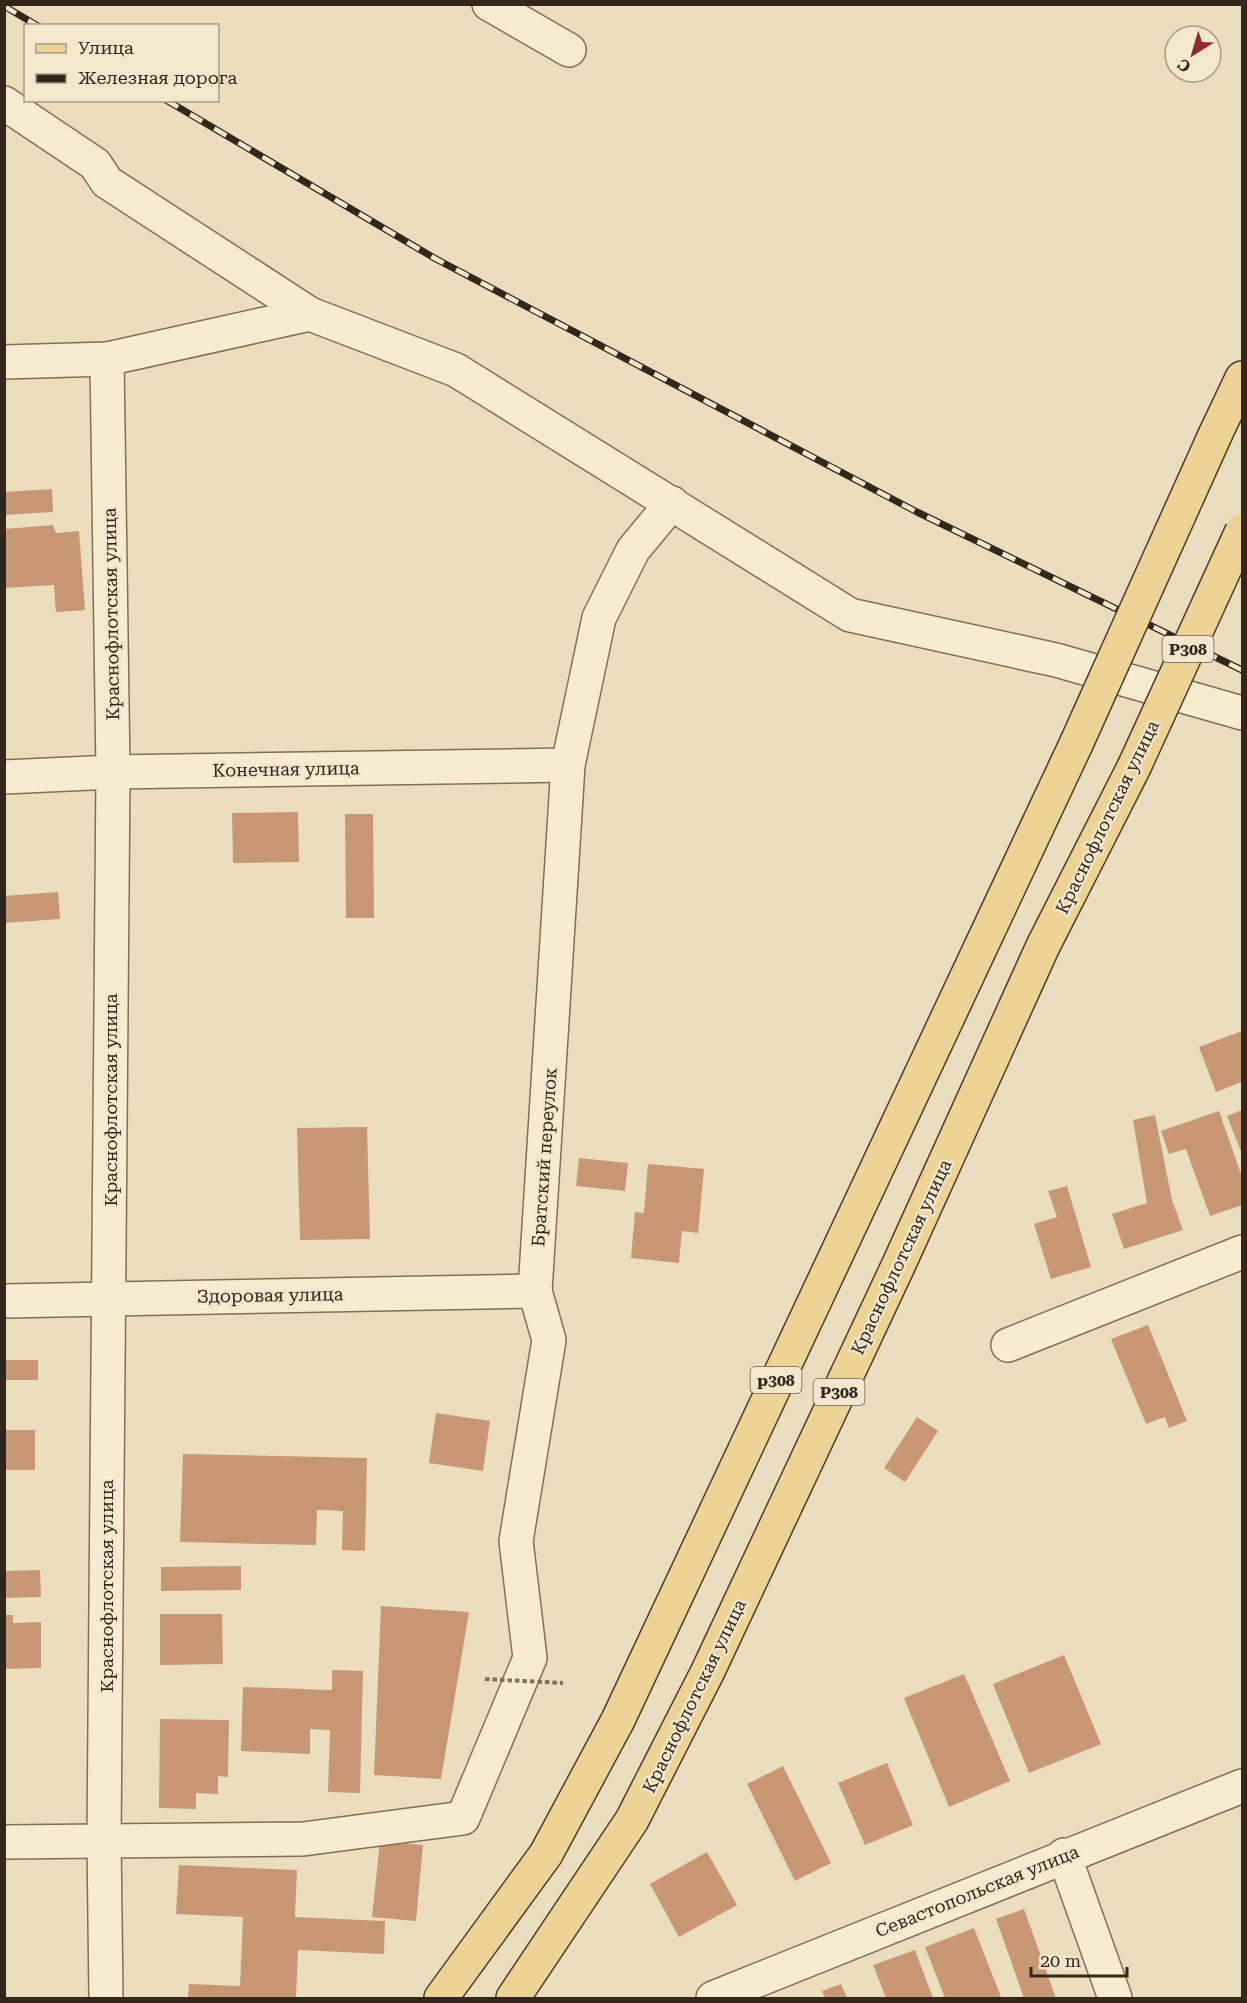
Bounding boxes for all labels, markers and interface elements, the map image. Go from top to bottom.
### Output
legend [24,24,219,102]
north arrow [1163,24,1223,84]
text: Улица [78,37,134,58]
text: С [1174,55,1194,77]
text: Железная дорога [78,67,238,88]
street label: Краснофлотская улица [99,507,123,721]
road number: P308 [1162,636,1214,662]
street label: Краснофлотская улица [1051,717,1163,917]
street label: Конечная улица [212,757,360,781]
street label: Краснофлотская улица [100,993,121,1206]
street label: Братский переулок [527,1067,561,1247]
street label: Краснофлотская улица [846,1156,956,1358]
street label: Здоровая улица [196,1283,344,1307]
road number: p308 [750,1367,802,1393]
road number: P308 [814,1379,864,1405]
street label: Краснофлотская улица [96,1479,117,1692]
street label: Краснофлотская улица [638,1596,750,1796]
street label: Севастопольская улица [872,1840,1082,1942]
scale bar [1031,1940,1127,1978]
text: 20 m [1040,1950,1081,1971]

